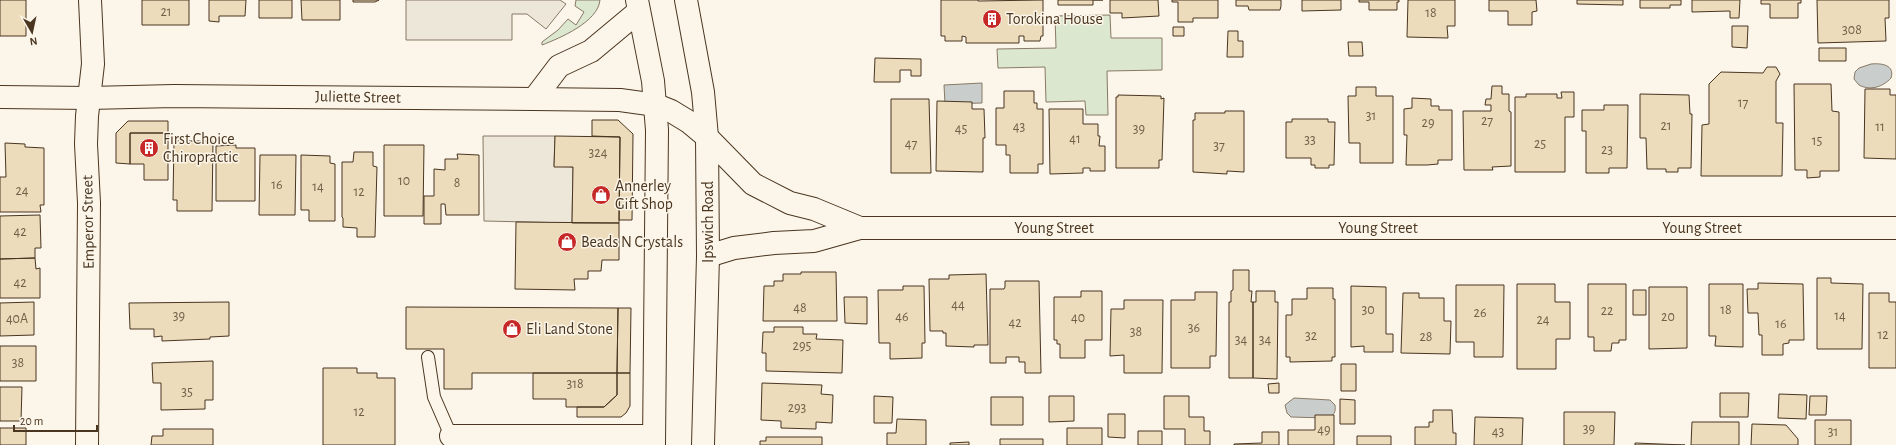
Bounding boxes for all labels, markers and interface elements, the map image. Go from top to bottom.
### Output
house number: 21 [160,5,172,19]
house number: 18 [1425,6,1437,20]
building icon: Torokina House [981,8,1003,30]
place label: Torokina House [1006,11,1103,27]
north arrow [12,12,52,52]
house number: 308 [1842,23,1862,37]
text: N [29,35,38,47]
street label: Juliette Street [315,88,401,106]
house number: 17 [1738,96,1748,110]
house number: 31 [1366,109,1376,123]
house number: 27 [1481,114,1493,128]
house number: 29 [1422,116,1434,130]
house number: 21 [1660,119,1672,133]
house number: 43 [1013,120,1025,134]
house number: 11 [1875,120,1885,134]
house number: 45 [955,122,967,136]
house number: 39 [1133,122,1145,136]
place label: First Choice Chiropractic [163,131,238,165]
house number: 41 [1069,132,1081,146]
house number: 33 [1304,133,1316,147]
house number: 15 [1812,134,1822,148]
building icon: First Choice Chiropractic [138,137,160,159]
house number: 47 [905,137,917,151]
house number: 25 [1534,137,1546,151]
house number: 37 [1213,139,1225,153]
house number: 23 [1601,143,1613,157]
house number: 324 [589,146,608,160]
house number: 10 [398,174,410,188]
street label: Emperor Street [79,175,97,269]
house number: 8 [454,176,460,190]
house number: 16 [271,178,283,192]
place label: Annerley Gift Shop [615,178,673,212]
house number: 14 [312,180,324,194]
street label: Ipswich Road [700,181,716,263]
house number: 24 [15,184,29,198]
shop icon: Annerley Gift Shop [590,184,612,206]
house number: 12 [353,185,365,199]
street label: Young Street [1014,220,1094,236]
street label: Young Street [1338,220,1418,236]
street label: Young Street [1662,220,1742,236]
house number: 42 [13,225,27,239]
shop icon: Beads N Crystals [556,231,578,253]
place label: Beads N Crystals [581,234,683,251]
house number: 42 [13,276,27,290]
house number: 44 [951,298,965,312]
house number: 48 [793,301,807,315]
house number: 30 [1361,303,1375,317]
house number: 18 [1720,303,1732,317]
house number: 22 [1601,304,1613,318]
house number: 26 [1474,306,1486,320]
house number: 39 [173,309,185,323]
house number: 14 [1834,309,1846,323]
house number: 46 [895,310,909,324]
house number: 20 [1661,310,1675,324]
house number: 40 [1071,311,1085,325]
house number: 40A [6,312,28,326]
house number: 24 [1536,313,1550,327]
house number: 42 [1008,316,1022,330]
house number: 16 [1775,317,1787,331]
shop icon: Eli Land Stone [501,318,523,340]
place label: Eli Land Stone [526,321,613,337]
house number: 36 [1188,321,1200,335]
house number: 38 [1130,325,1142,339]
house number: 12 [1877,328,1889,342]
house number: 32 [1305,329,1317,343]
house number: 28 [1419,330,1433,344]
house number: 34 [1235,333,1248,347]
house number: 34 [1259,333,1272,347]
house number: 295 [793,339,812,353]
house number: 38 [12,356,24,370]
house number: 318 [566,377,584,391]
house number: 35 [181,385,193,399]
house number: 293 [788,401,807,415]
house number: 12 [353,405,365,419]
scale bar [14,407,97,433]
text: 20 m [20,415,43,427]
house number: 39 [1583,422,1595,436]
house number: 49 [1317,423,1331,437]
house number: 43 [1492,425,1504,439]
house number: 31 [1828,425,1838,439]

